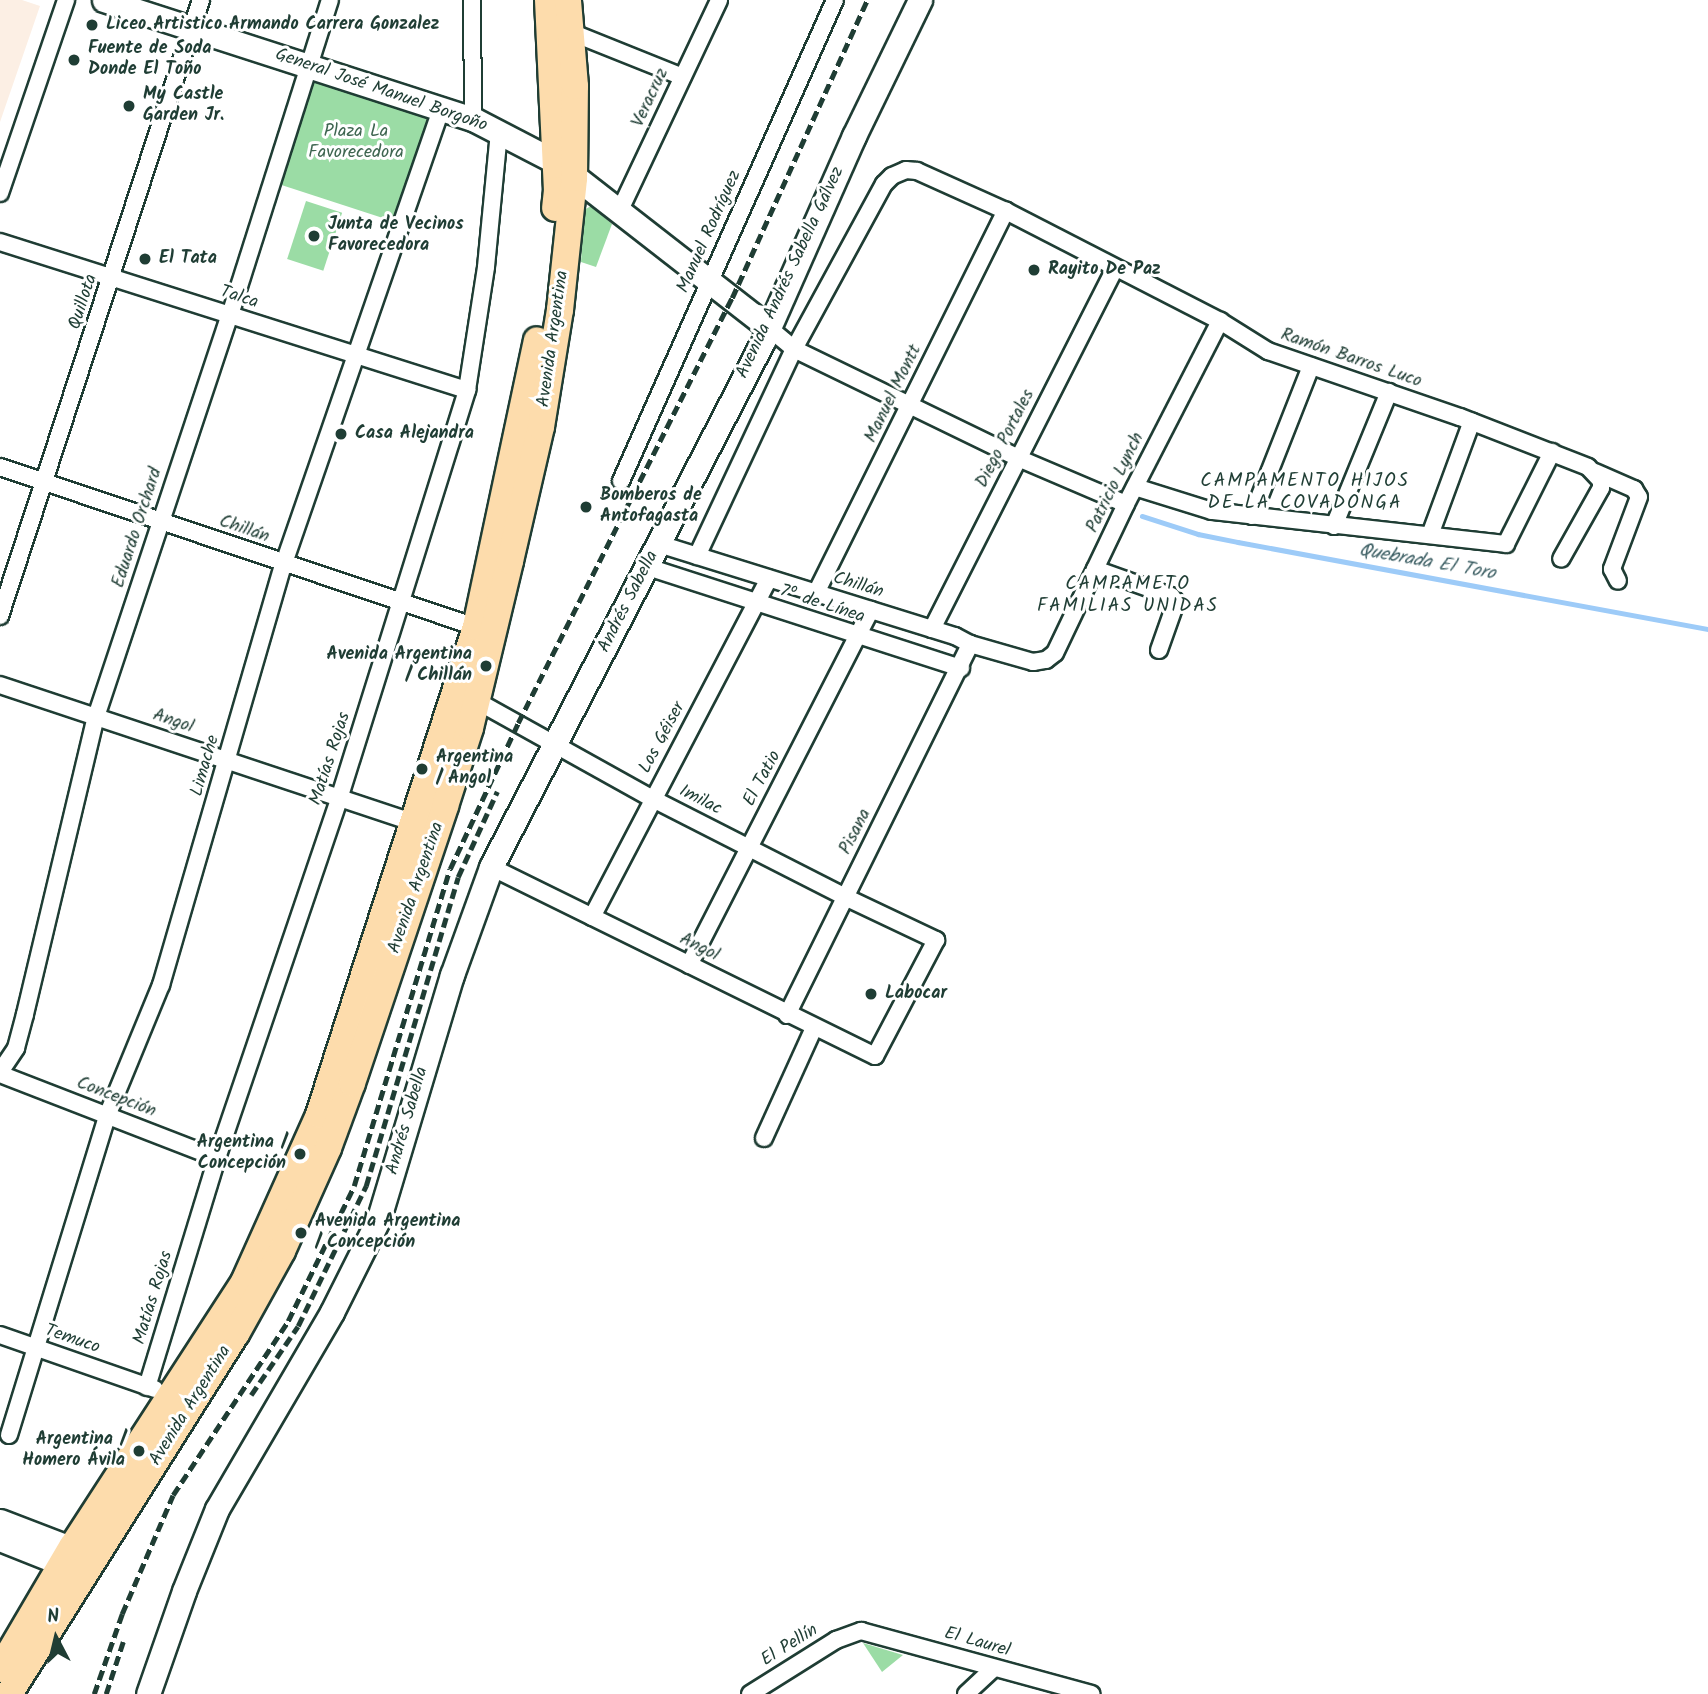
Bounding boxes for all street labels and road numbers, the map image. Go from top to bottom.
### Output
street label: General José Manuel Borgoño [272,45,490,137]
street label: Veracruz [628,65,674,131]
street label: Avenida Andrés Sabella Gálvez [732,164,850,382]
street label: Manuel Rodríguez [673,167,747,297]
street label: Avenida Argentina [534,269,574,409]
street label: Quillota [65,272,103,332]
street label: Talca [217,282,261,314]
street label: Ramón Barros Luco [1278,325,1424,393]
street label: Manuel Montt [861,341,927,447]
street label: Diego Portales [972,386,1040,492]
street label: Patricio Lynch [1082,429,1150,537]
street label: Eduardo Orchard [108,465,168,591]
street label: Chillán [216,511,272,549]
street label: Andrés Sabella [594,548,664,656]
street label: Chillán [830,568,886,604]
street label: 7º de Línea [777,581,867,629]
street label: Los Géiser [635,699,691,777]
street label: Angol [150,705,196,739]
street label: Matías Rojas [306,710,356,808]
street label: Limache [187,733,225,799]
street label: El Tatio [739,748,787,810]
street label: Imilac [675,781,725,821]
street label: Pisana [835,806,877,858]
street label: Avenida Argentina [384,819,450,957]
street label: Angol [676,929,722,967]
street label: Andrés Sabella [382,1065,434,1177]
street label: Concepción [73,1073,159,1123]
street label: Matías Rojas [130,1249,178,1347]
street label: Temuco [42,1321,102,1359]
street label: Avenida Argentina [145,1342,237,1470]
street label: El Pellín [758,1620,822,1672]
street label: El Laurel [942,1623,1012,1663]

